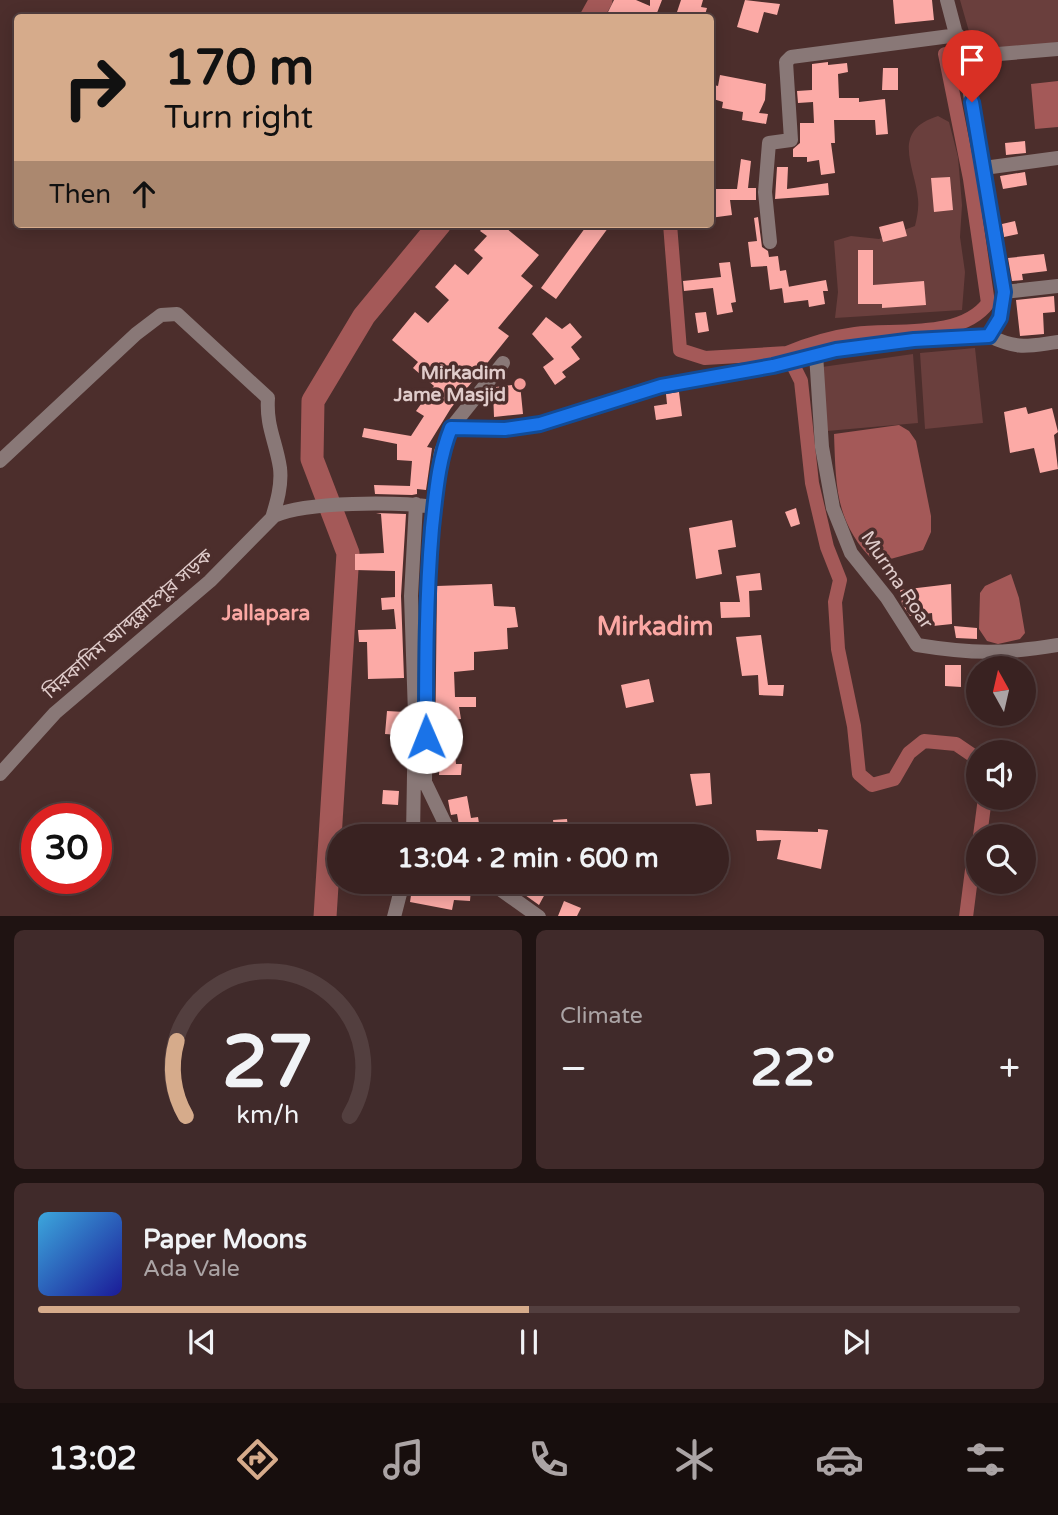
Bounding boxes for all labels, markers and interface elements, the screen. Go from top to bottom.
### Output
pin [942,30,1002,102]
text: 170 m [164,39,314,98]
icon: arrive [953,41,991,79]
icon: right [49,42,140,133]
text: Turn right [164,99,313,137]
icon: ahead [125,175,163,213]
text: Then [49,179,111,210]
place label: Mirkadim Jame Masjid [393,362,506,407]
marker: Mirkadim Jame Masjid [512,376,528,392]
street label: Murma Roar [856,527,938,634]
street label: মিরকাদিম আব্দুল্লাহপুর সড়ক [38,544,217,704]
district label: Jallapara [221,601,310,626]
district label: Mirkadim [597,611,713,642]
north arrow [966,656,1036,726]
map controls [966,656,1036,894]
position arrow [389,700,463,774]
button: sound [966,740,1036,810]
speed limit sign: 30 [21,803,112,894]
button: search [966,824,1036,894]
text: 13:04 · 2 min · 600 m [397,843,659,874]
text: Climate [560,1002,643,1030]
text: 27 [222,1019,314,1107]
text: 22° [750,1037,835,1100]
text: − [560,1046,587,1092]
text: + [999,1046,1020,1092]
text: km/h [237,1099,299,1129]
text: Paper Moons [143,1224,307,1255]
text: Ada Vale [143,1255,240,1283]
icon: previous [183,1323,221,1361]
icon: pause [510,1323,548,1361]
icon: next [837,1323,875,1361]
icon: directions [233,1435,282,1484]
icon: music [379,1435,428,1484]
icon: phone [524,1435,573,1484]
icon: climate [670,1435,719,1484]
icon: car [815,1435,864,1484]
icon: filters [961,1435,1010,1484]
text: 13:02 [48,1440,137,1478]

